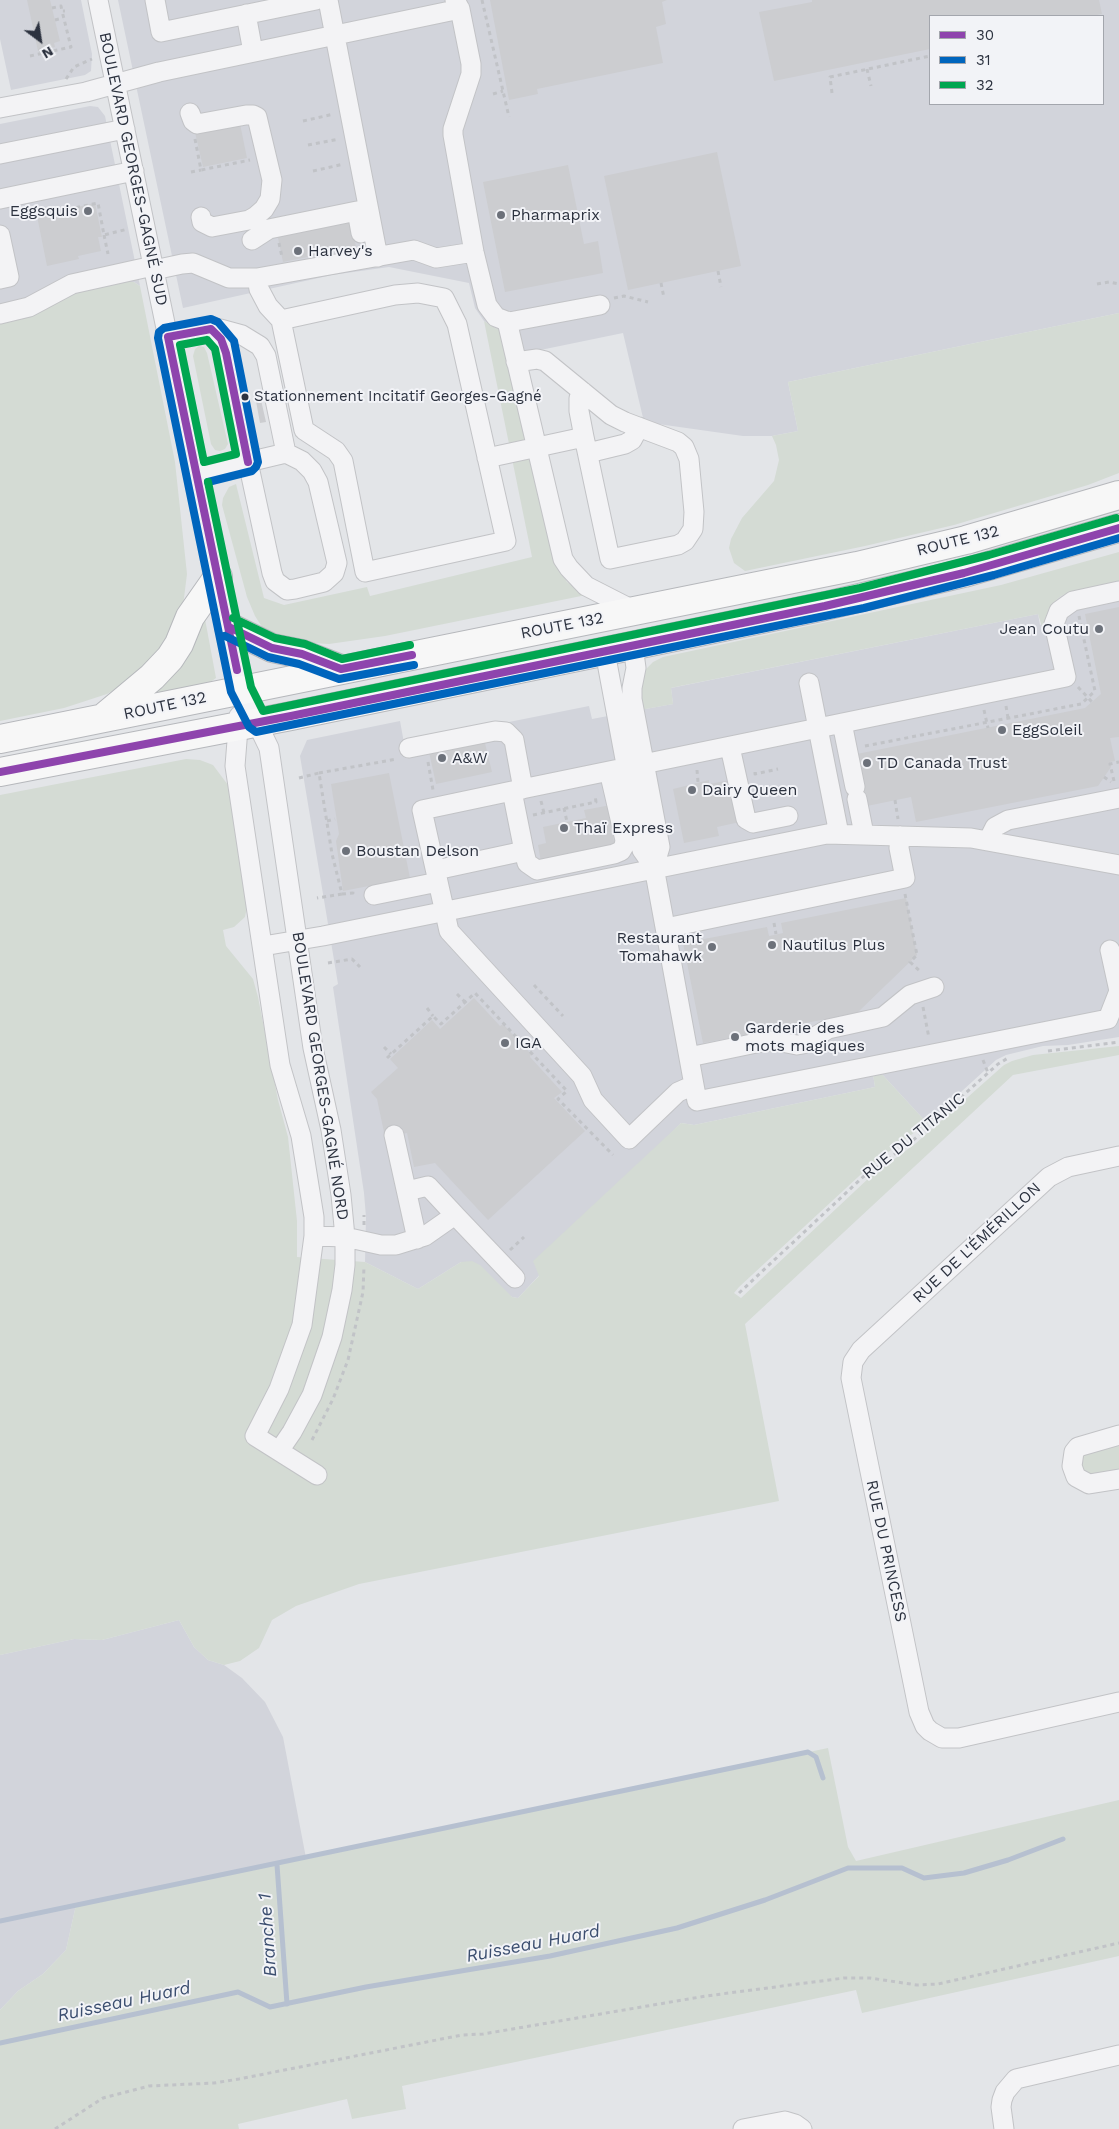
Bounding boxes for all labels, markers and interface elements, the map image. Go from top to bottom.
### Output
north arrow [15,15,65,65]
legend [929,15,1104,105]
text: 30 [976,26,994,44]
street label: BOULEVARD GEORGES-GAGNÉ SUD [95,30,171,308]
text: N [39,43,56,62]
text: 31 [976,51,991,69]
text: 32 [976,76,994,94]
place label: Eggsquis [10,201,78,221]
marker: Eggsquis [82,205,94,217]
place label: Pharmaprix [511,205,600,225]
marker: Pharmaprix [495,209,507,221]
place label: Harvey's [308,241,373,261]
marker: Harvey's [292,245,304,257]
place label: Stationnement Incitatif Georges-Gagné [254,388,542,406]
marker: Stationnement Incitatif Georges-Gagné [240,392,250,402]
street label: ROUTE 132 [915,522,1001,560]
street label: ROUTE 132 [519,609,605,643]
place label: Jean Coutu [999,619,1089,639]
marker: Jean Coutu [1093,623,1105,635]
street label: ROUTE 132 [122,688,208,724]
place label: EggSoleil [1012,720,1082,740]
marker: EggSoleil [996,724,1008,736]
place label: A&W [452,748,488,768]
marker: A&W [436,752,448,764]
place label: TD Canada Trust [877,753,1007,773]
marker: TD Canada Trust [861,757,873,769]
place label: Dairy Queen [702,780,797,800]
marker: Dairy Queen [686,784,698,796]
place label: Thaï Express [574,818,673,838]
marker: Thaï Express [558,822,570,834]
place label: Boustan Delson [356,841,479,861]
marker: Boustan Delson [340,845,352,857]
place label: Restaurant Tomahawk [616,928,702,966]
street label: BOULEVARD GEORGES-GAGNÉ NORD [288,930,352,1222]
place label: Nautilus Plus [782,935,885,955]
marker: Nautilus Plus [766,939,778,951]
marker: Restaurant Tomahawk [706,941,718,953]
place label: Garderie des mots magiques [745,1018,865,1056]
marker: Garderie des mots magiques [729,1031,741,1043]
place label: IGA [515,1033,542,1053]
marker: IGA [499,1037,511,1049]
street label: RUE DU TITANIC [859,1089,969,1183]
street label: RUE DE L'ÉMÉRILLON [909,1179,1045,1307]
street label: RUE DU PRINCESS [862,1478,910,1624]
water label: Branche 1 [254,1892,282,1978]
water label: Ruisseau Huard [464,1920,602,1968]
water label: Ruisseau Huard [55,1977,193,2027]

